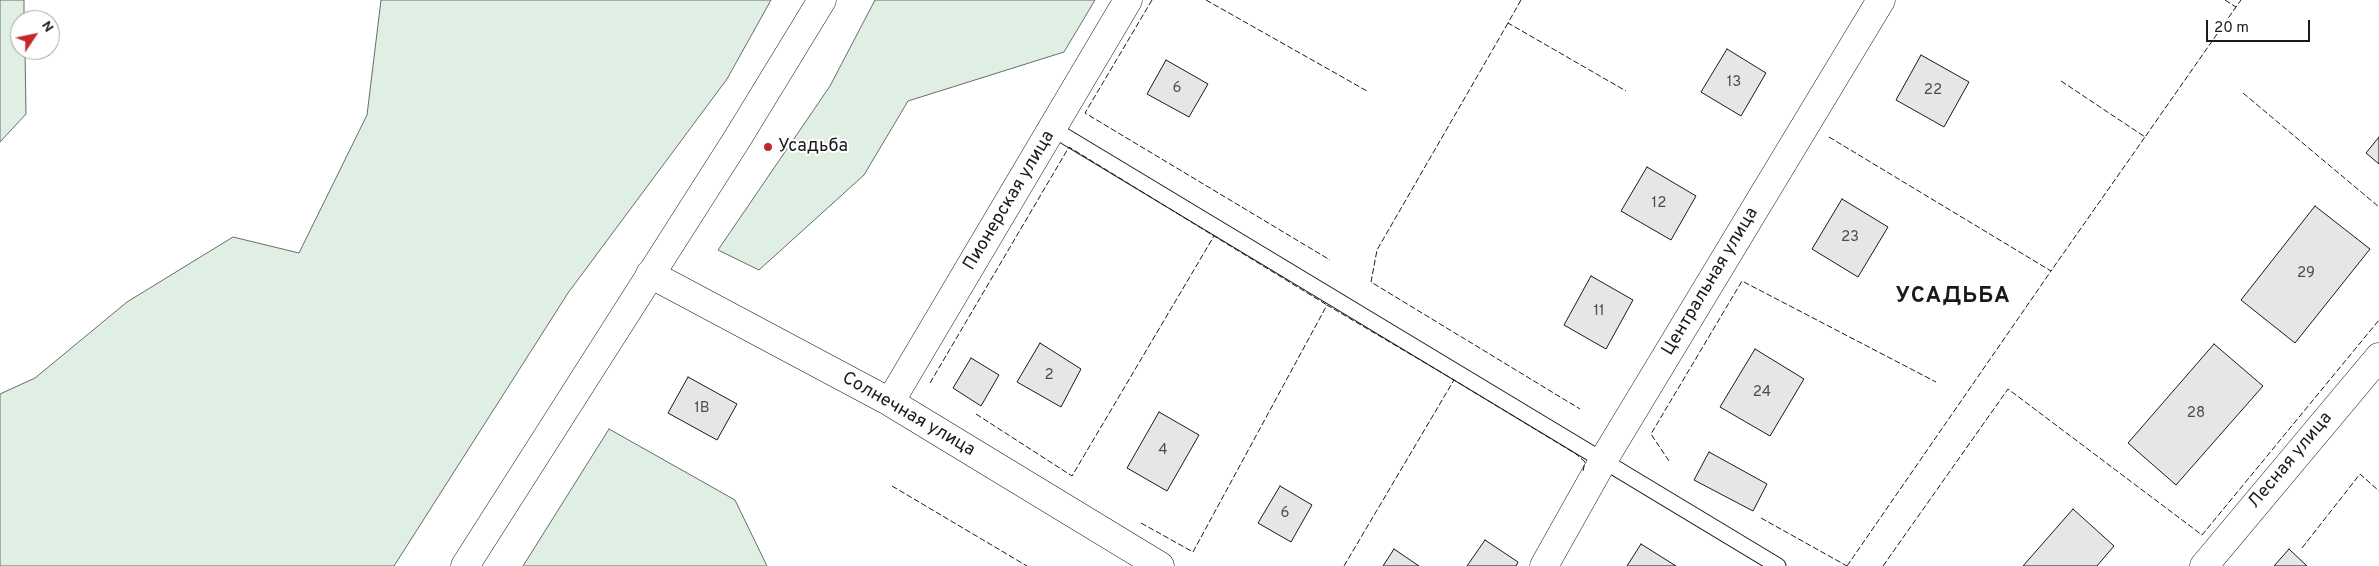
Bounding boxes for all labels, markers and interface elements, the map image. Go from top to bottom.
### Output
north arrow [10,10,60,60]
scale bar [2209,10,2313,42]
text: N [37,18,57,36]
text: 20 m [2214,19,2249,38]
house number: 13 [1727,74,1741,92]
house number: 6 [1173,80,1181,98]
house number: 22 [1924,82,1942,100]
street label: Пионерская улица [960,127,1060,275]
place label: Усадьба [778,136,848,158]
marker: Усадьба [762,141,774,153]
house number: 12 [1652,195,1666,213]
street label: Центральная улица [1658,204,1764,360]
house number: 23 [1841,229,1859,247]
house number: 29 [2297,265,2315,283]
district label: УСАДЬБА [1894,285,2012,311]
house number: 11 [1593,303,1605,321]
house number: 2 [1044,367,1054,385]
street label: Солнечная улица [838,368,978,462]
house number: 24 [1753,384,1771,402]
house number: 1В [694,400,710,418]
house number: 28 [2187,405,2205,423]
street label: Лесная улица [2244,408,2338,514]
house number: 4 [1158,442,1168,460]
house number: 6 [1281,505,1289,523]

